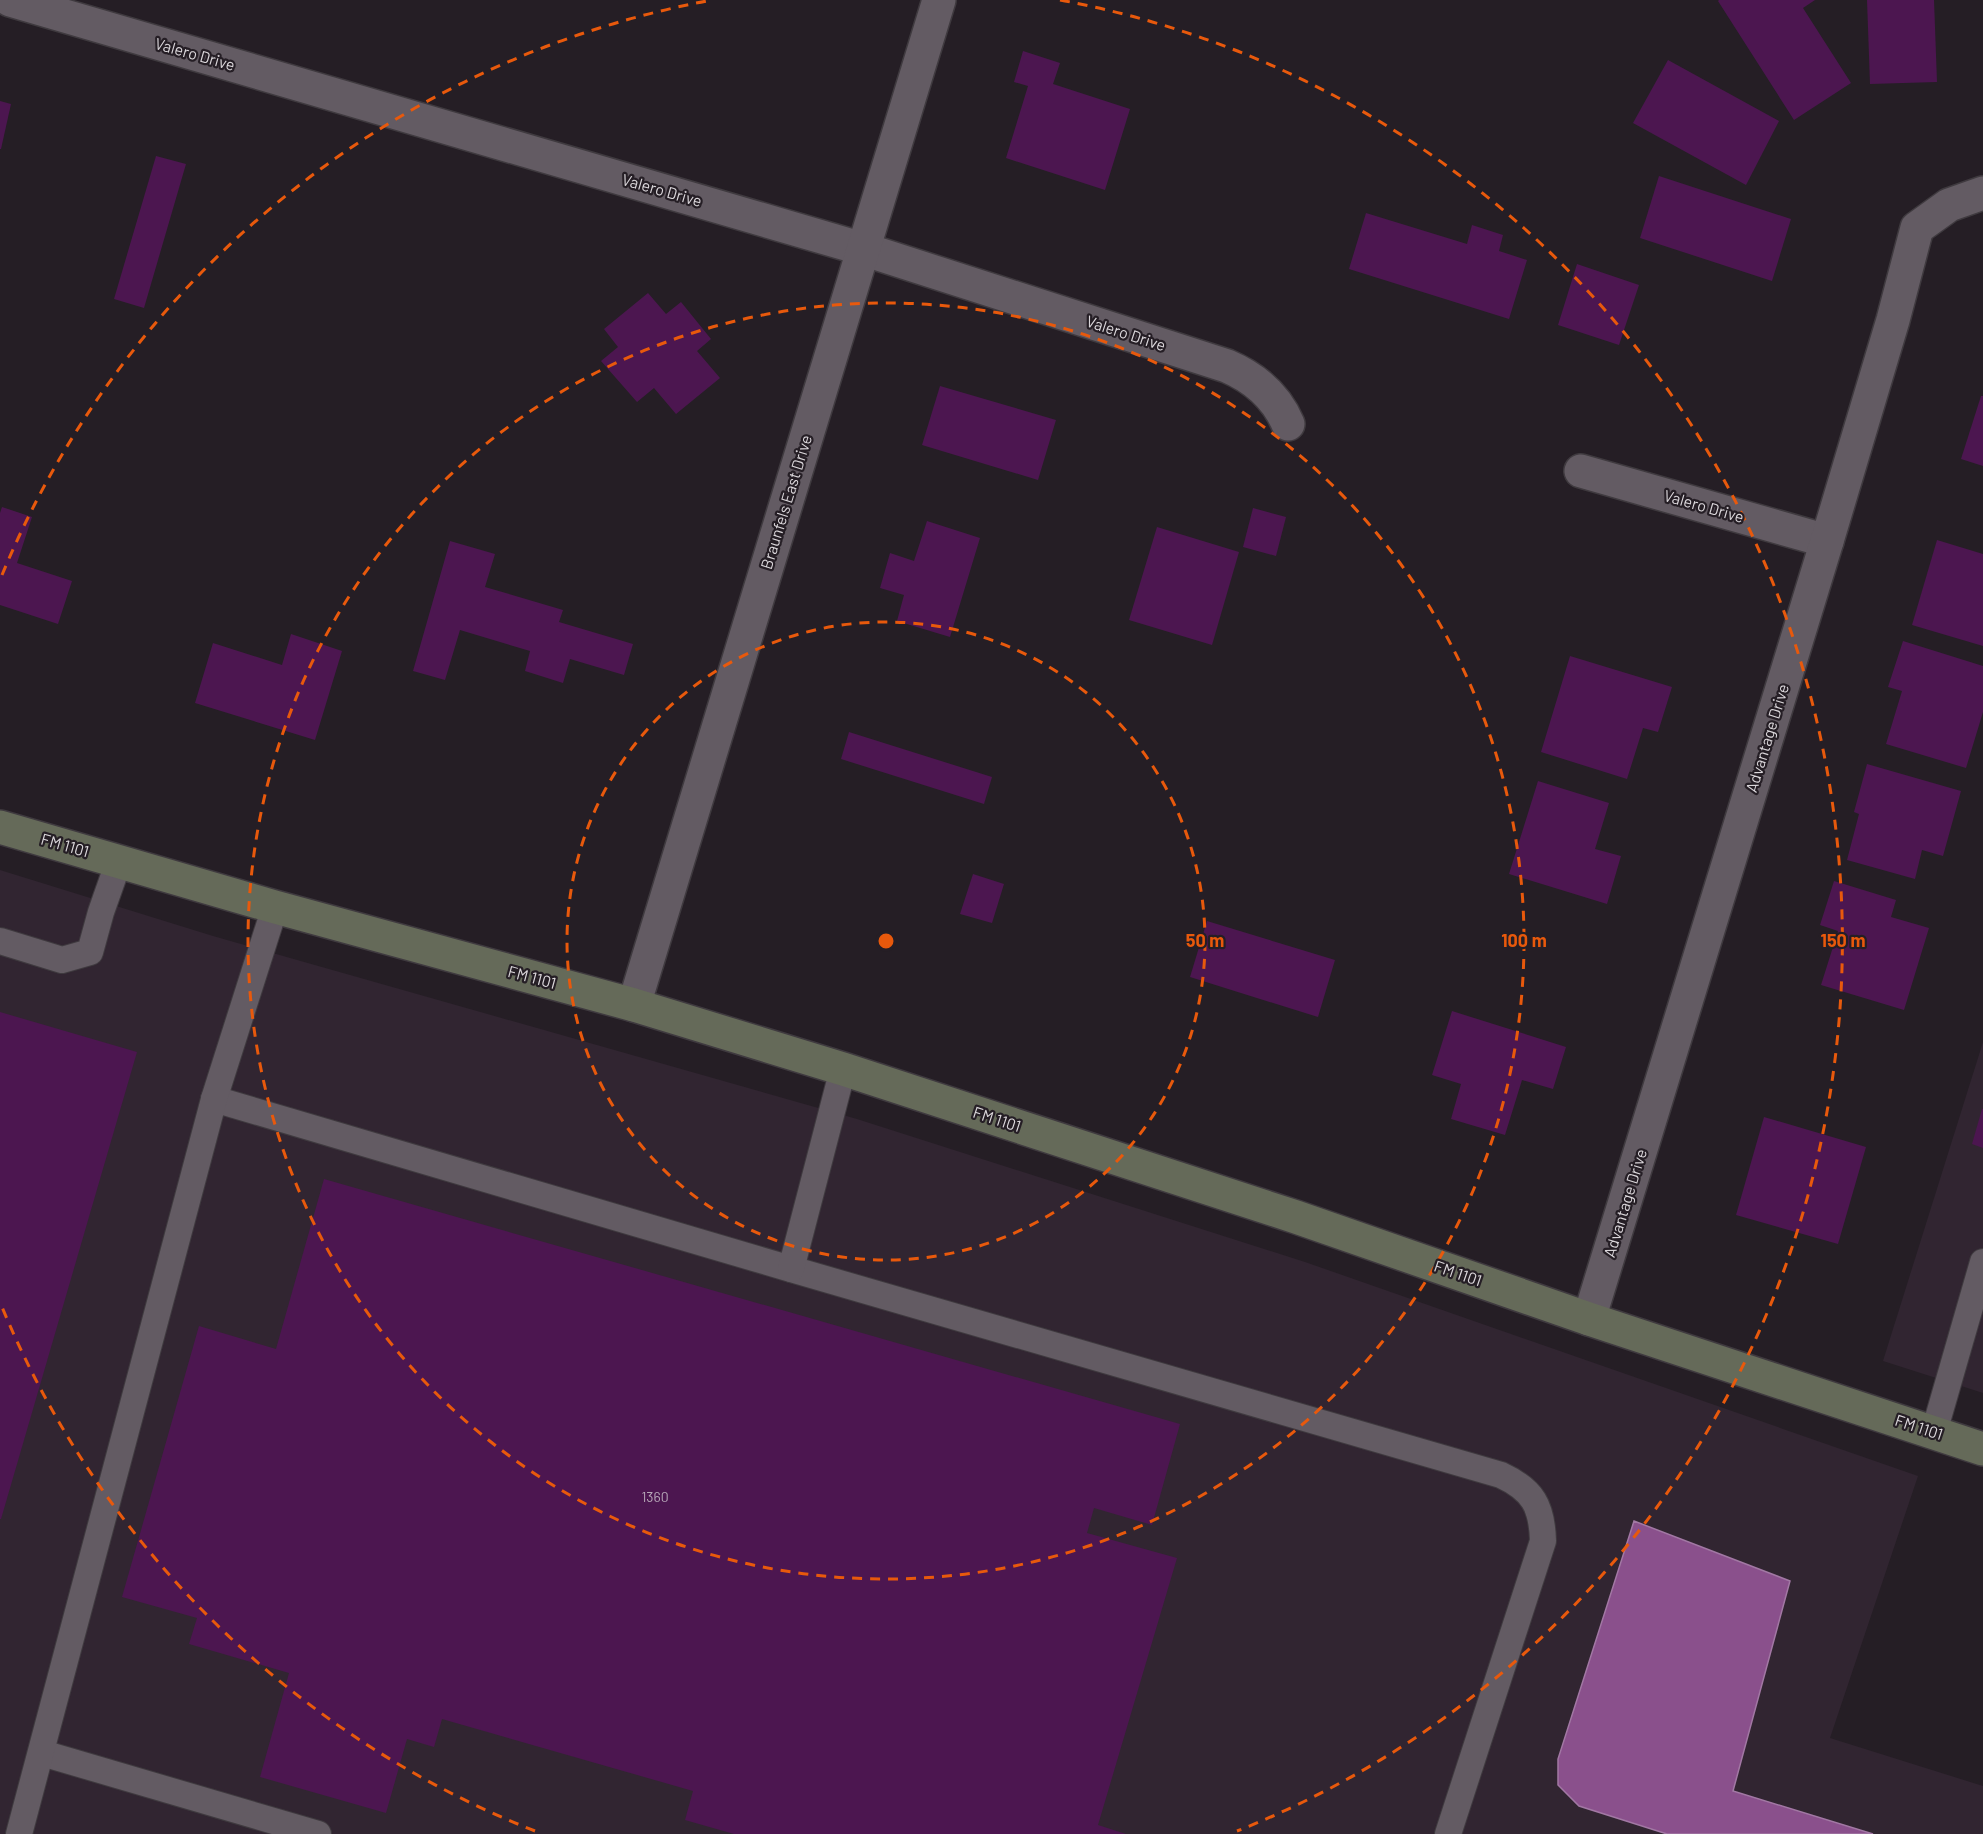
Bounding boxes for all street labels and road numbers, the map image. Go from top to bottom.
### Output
street label: Valero Drive [153,33,237,74]
street label: Valero Drive [620,169,704,210]
street label: Valero Drive [1084,311,1168,354]
street label: Braunfels East Drive [756,432,815,571]
street label: Valero Drive [1662,485,1746,526]
street label: Advantage Drive [1741,681,1792,794]
street label: FM 1101 [39,829,91,860]
street label: FM 1101 [506,961,558,992]
street label: FM 1101 [971,1102,1023,1135]
street label: Advantage Drive [1599,1146,1650,1259]
street label: FM 1101 [1432,1256,1485,1290]
street label: FM 1101 [1893,1410,1945,1443]

